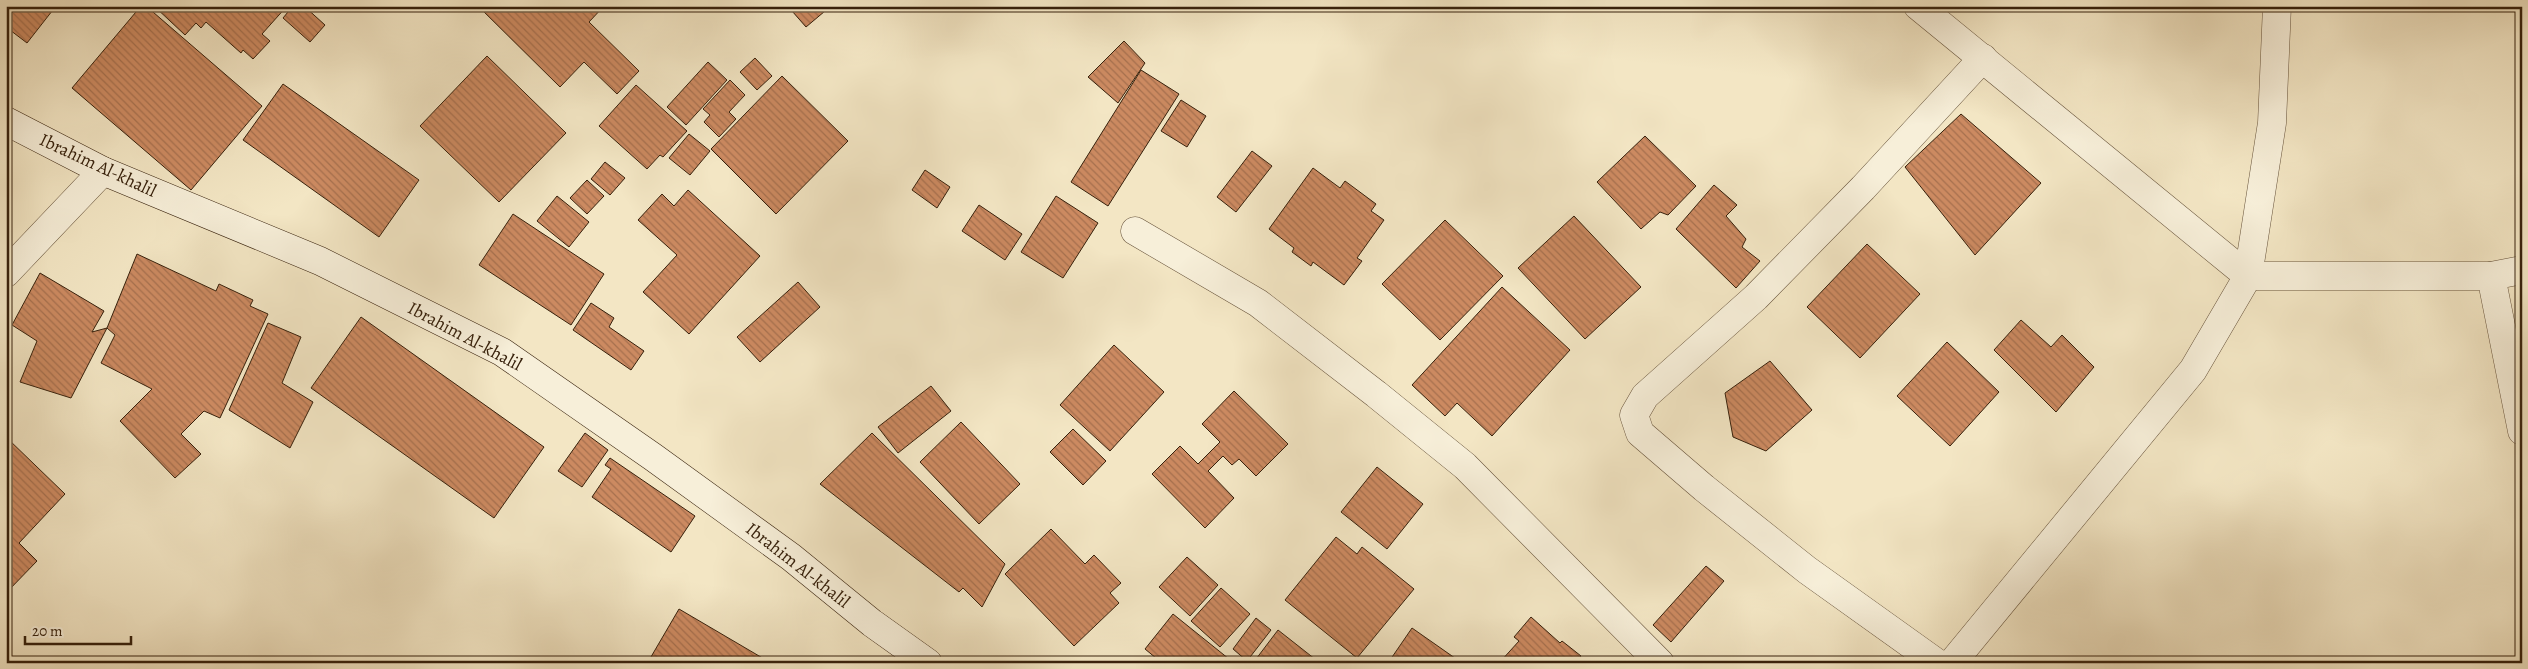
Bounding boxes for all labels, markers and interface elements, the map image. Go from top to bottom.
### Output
street label: Ibrahim Al-khalil [36,127,161,203]
street label: Ibrahim Al-khalil [404,296,527,376]
street label: Ibrahim Al-khalil [741,517,856,614]
scale bar [25,614,131,646]
text: 20 m [32,621,63,641]

